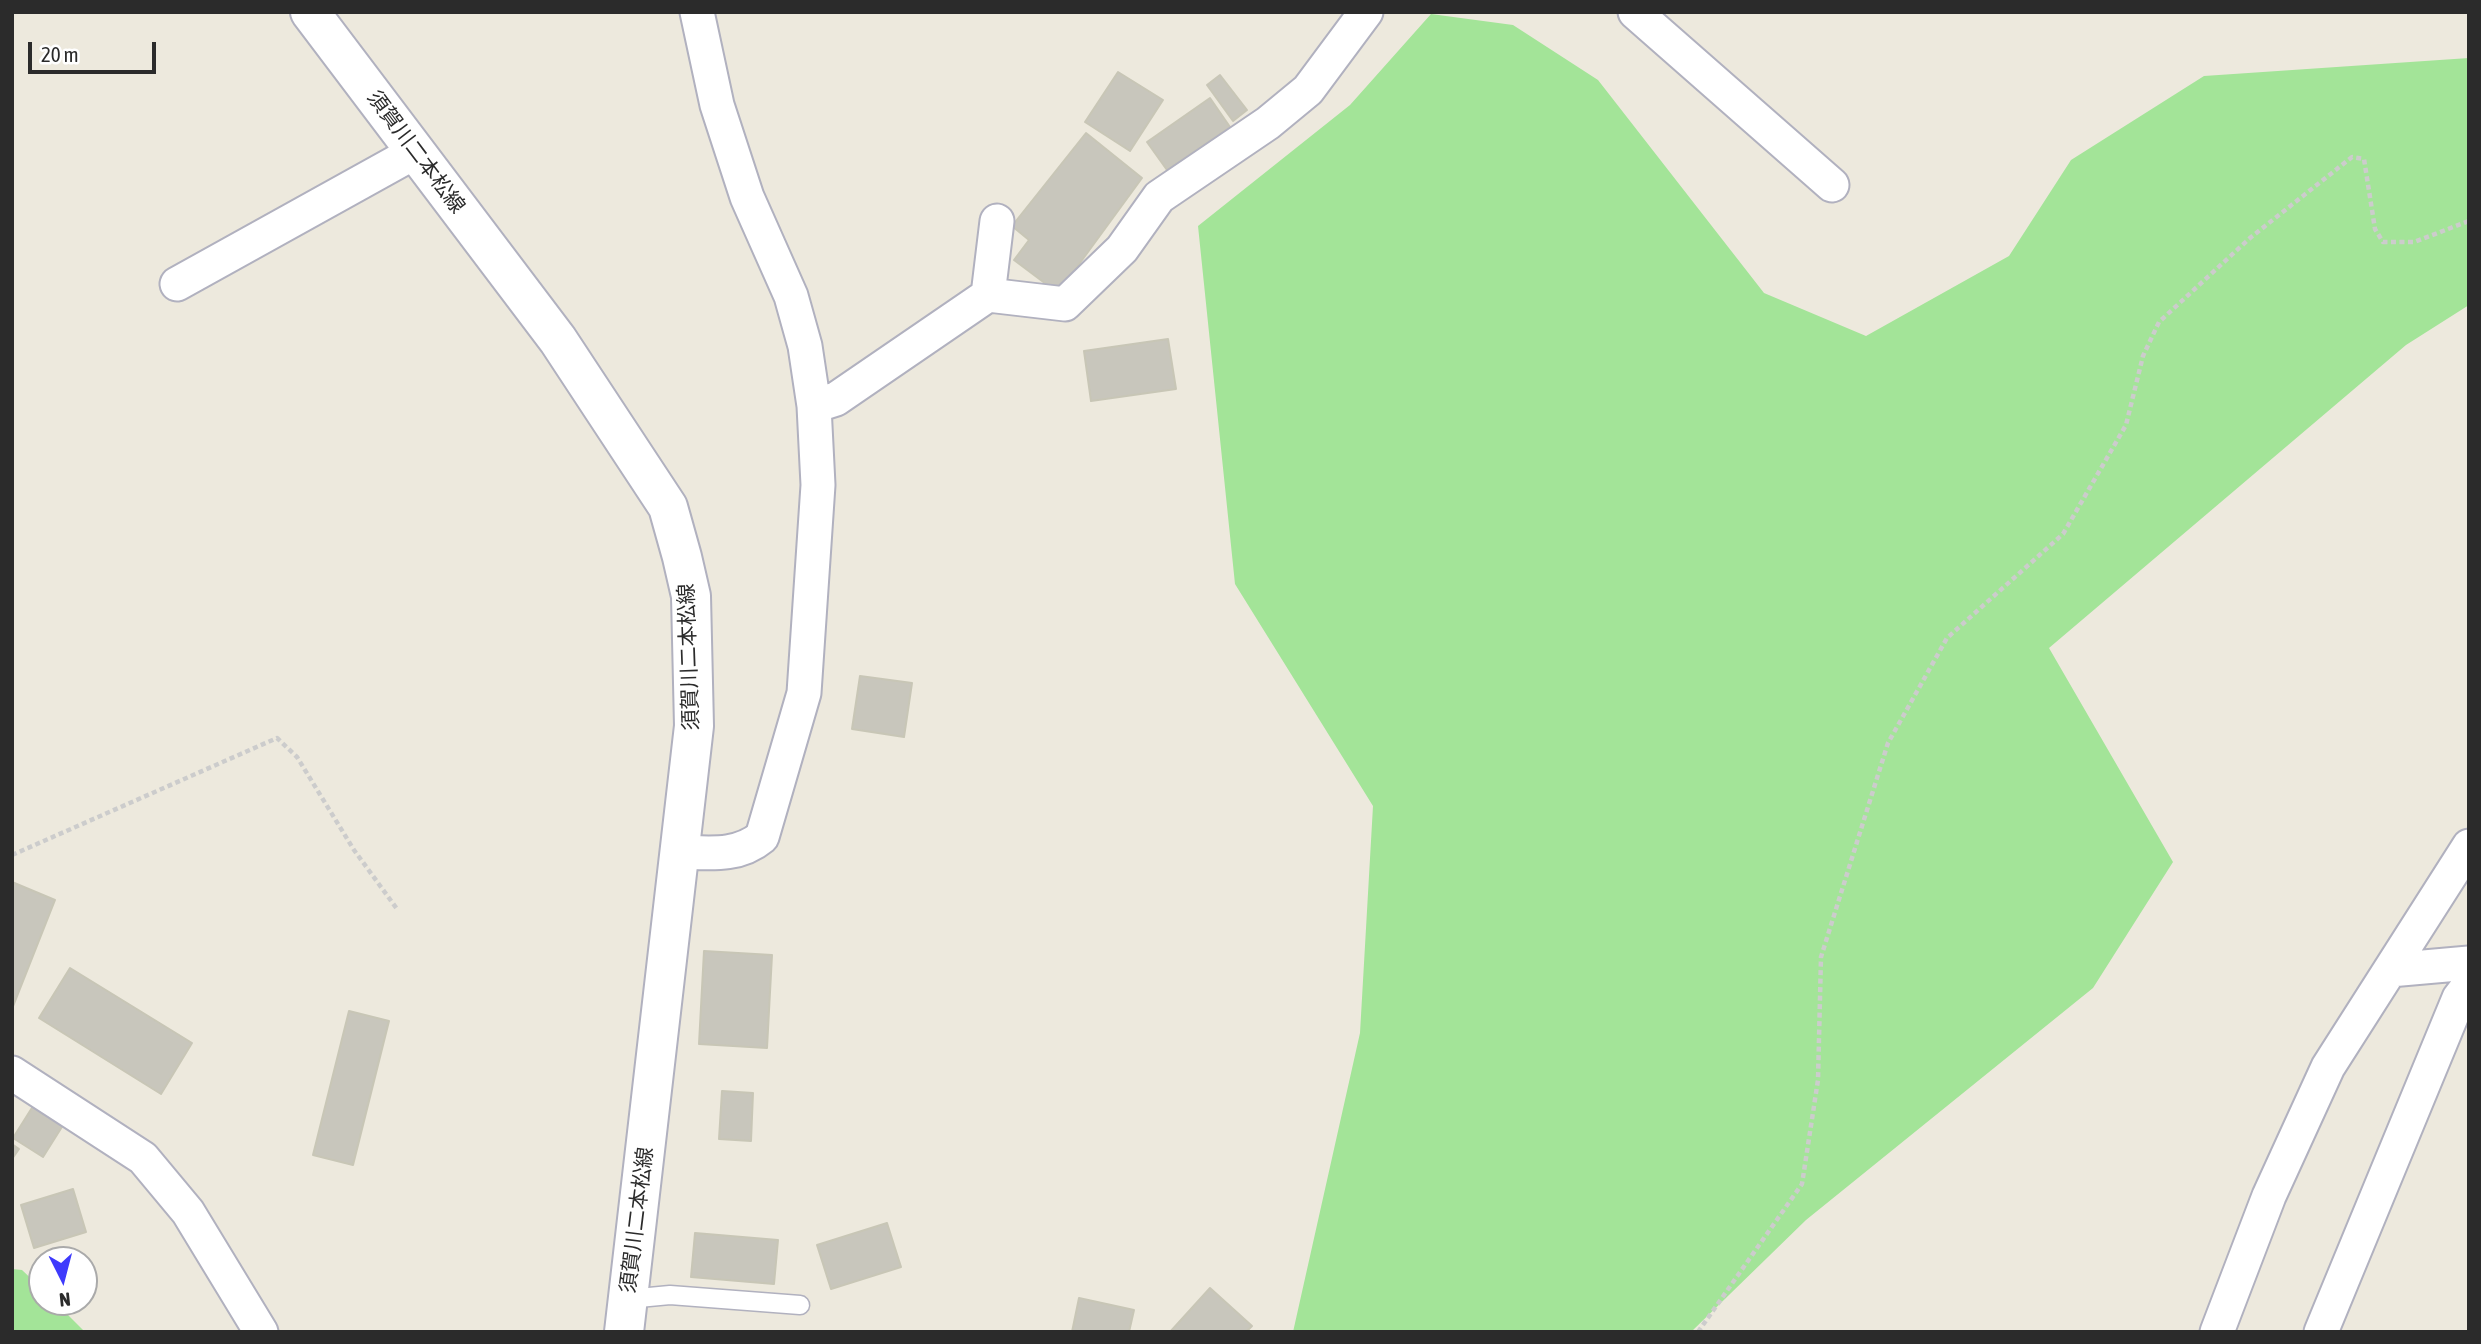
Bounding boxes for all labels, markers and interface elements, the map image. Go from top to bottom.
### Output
scale bar [32,28,159,72]
text: 20 m [41,42,79,66]
street label: 須賀川二本松線 [362,86,470,218]
street label: 須賀川二本松線 [674,583,704,731]
street label: 須賀川二本松線 [616,1146,658,1294]
north arrow [28,1246,98,1316]
text: N [58,1288,72,1311]

